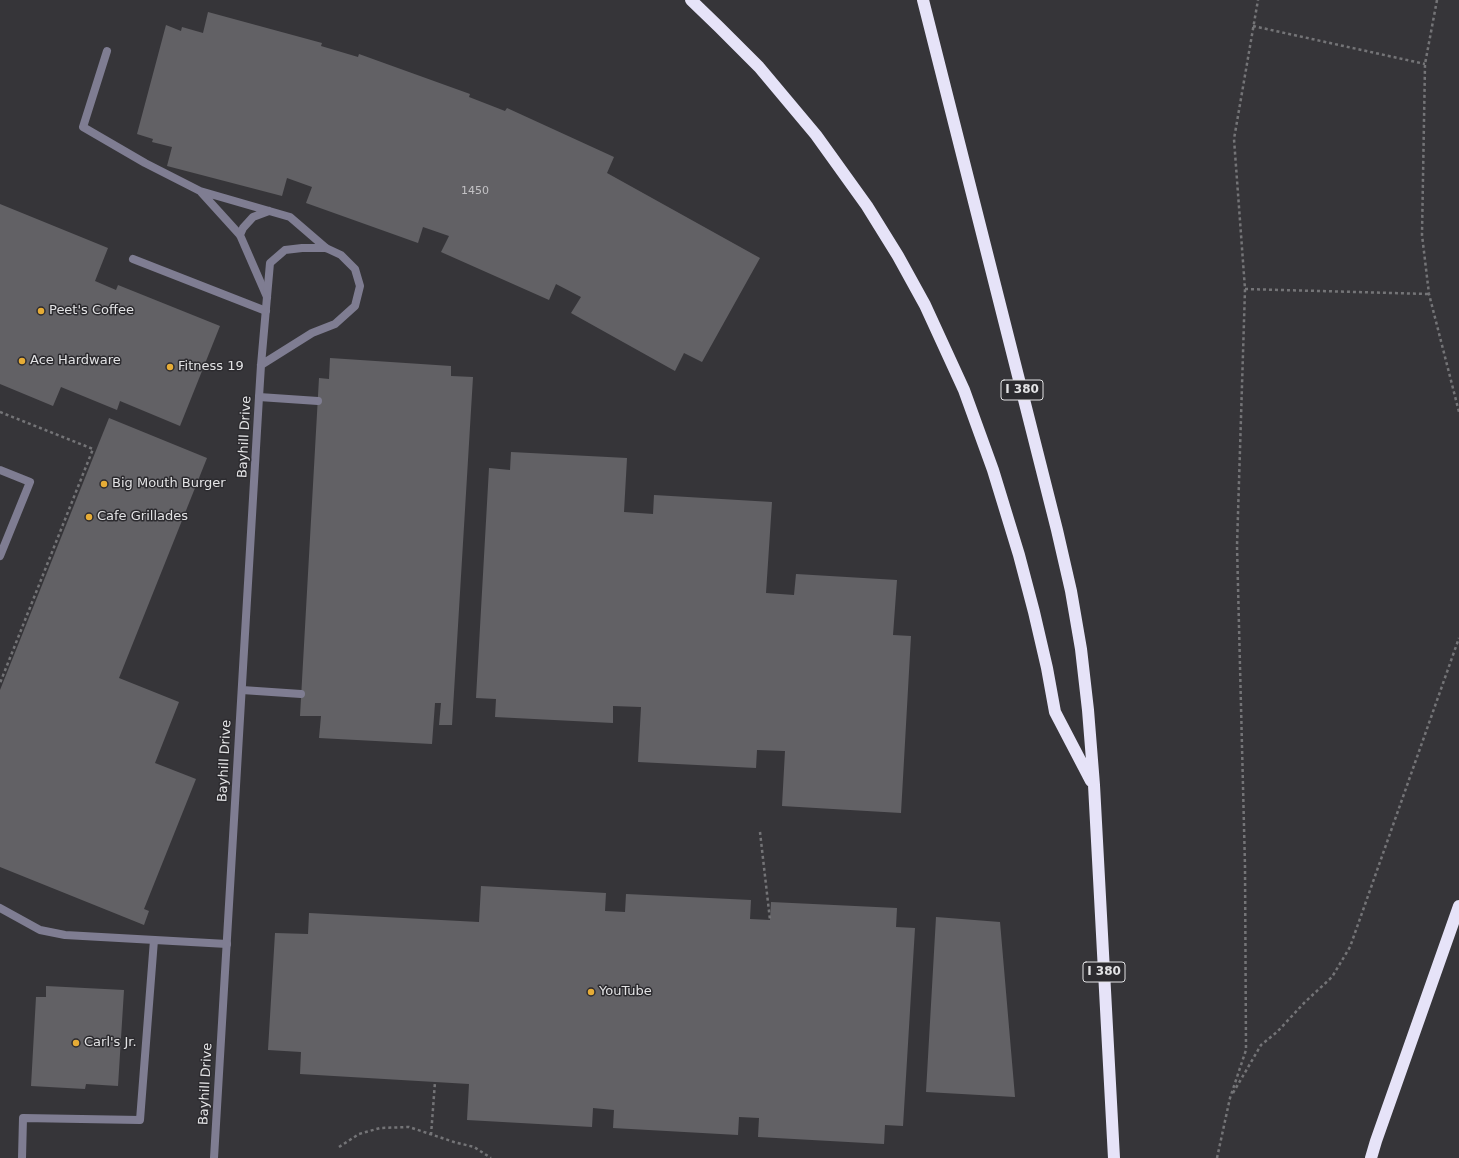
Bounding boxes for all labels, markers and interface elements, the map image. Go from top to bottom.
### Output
house number: 1450 [461,184,489,198]
place label: Peet's Coffee [49,303,134,319]
marker: Peet's Coffee [36,306,46,316]
place label: Ace Hardware [30,353,121,369]
marker: Ace Hardware [17,356,27,366]
place label: Fitness 19 [178,359,244,375]
marker: Fitness 19 [165,362,175,372]
road number: I 380 [1001,380,1043,400]
street label: Bayhill Drive [235,395,255,479]
place label: Big Mouth Burger [112,476,226,492]
marker: Big Mouth Burger [99,479,109,489]
place label: Cafe Grillades [97,509,188,525]
marker: Cafe Grillades [84,512,94,522]
street label: Bayhill Drive [215,719,235,803]
road number: I 380 [1083,962,1125,982]
place label: YouTube [599,984,652,1000]
marker: YouTube [586,987,596,997]
place label: Carl's Jr. [84,1035,137,1051]
marker: Carl's Jr. [71,1038,81,1048]
street label: Bayhill Drive [196,1042,216,1126]

